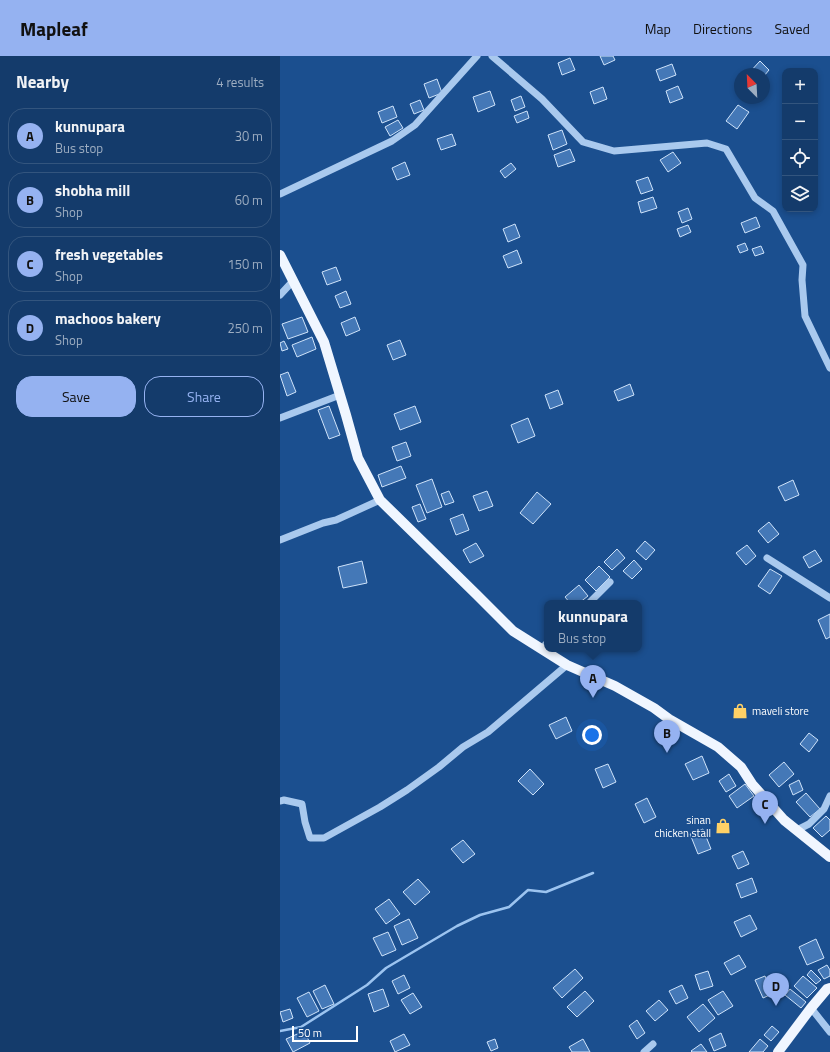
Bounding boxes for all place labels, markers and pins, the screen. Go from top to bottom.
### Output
pin: A [580,665,606,698]
shop icon: maveli store [731,702,749,720]
place label: maveli store [752,703,809,719]
pin: B [654,720,680,753]
pin: C [752,791,778,824]
place label: sinan chicken stall [655,812,711,841]
shop icon: sinan chicken stall [714,817,732,835]
pin: D [763,973,789,1006]

